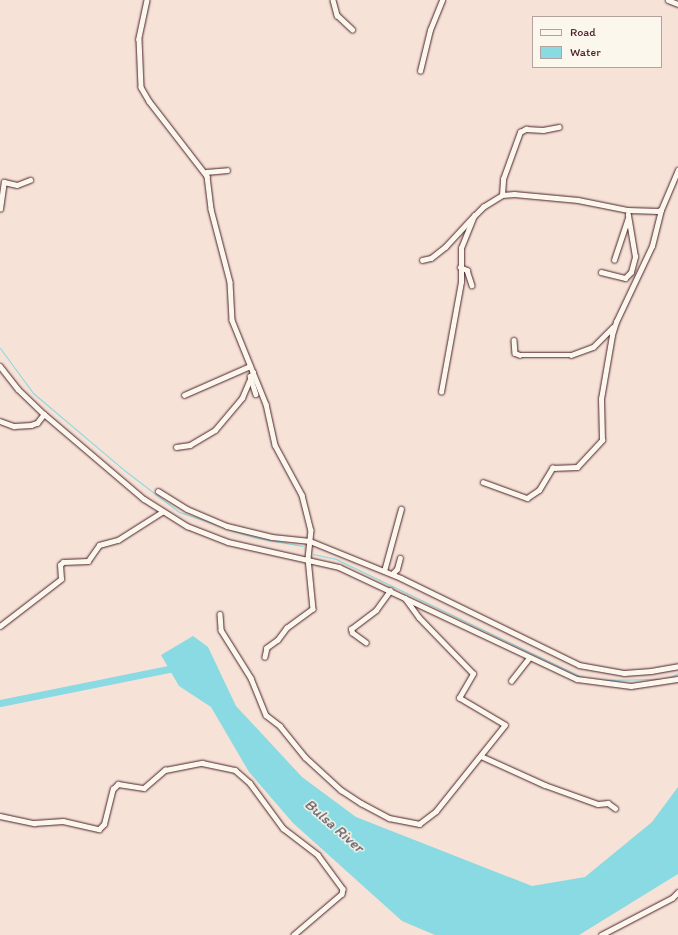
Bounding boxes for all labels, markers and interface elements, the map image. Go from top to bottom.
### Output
legend [532,16,662,68]
text: Road [570,25,596,39]
text: Water [570,45,601,59]
water label: Bulsa River [301,795,367,857]

